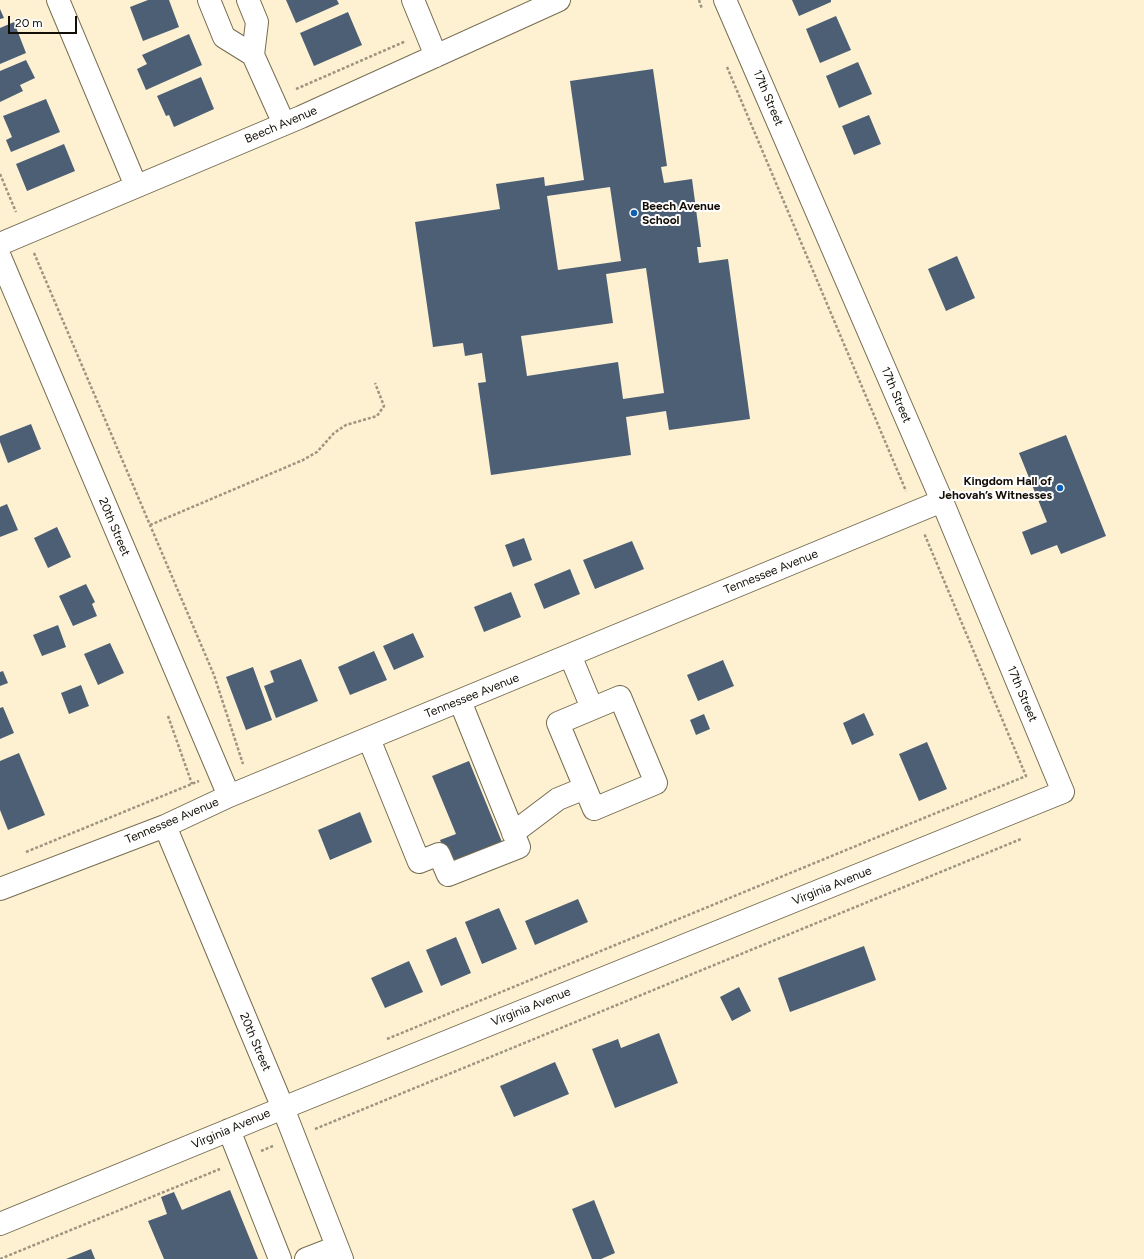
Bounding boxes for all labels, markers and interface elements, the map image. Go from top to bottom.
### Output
scale bar [10,8,79,34]
text: 20 m [15,16,43,30]
street label: 17th Street [750,68,786,128]
street label: Beech Avenue [243,103,319,147]
place label: Beech Avenue School [642,199,720,227]
marker: Beech Avenue School [629,208,639,218]
street label: 17th Street [878,365,914,425]
place label: Kingdom Hall of Jehovah’s Witnesses [939,474,1052,502]
marker: Kingdom Hall of Jehovah’s Witnesses [1055,483,1065,493]
street label: 20th Street [95,496,133,558]
street label: Tennessee Avenue [722,547,820,597]
street label: 17th Street [1004,664,1040,724]
street label: Tennessee Avenue [423,671,521,721]
street label: Tennessee Avenue [123,795,221,847]
street label: Virginia Avenue [790,864,874,908]
street label: Virginia Avenue [489,985,573,1029]
street label: 20th Street [236,1011,274,1073]
street label: Virginia Avenue [189,1106,273,1152]

